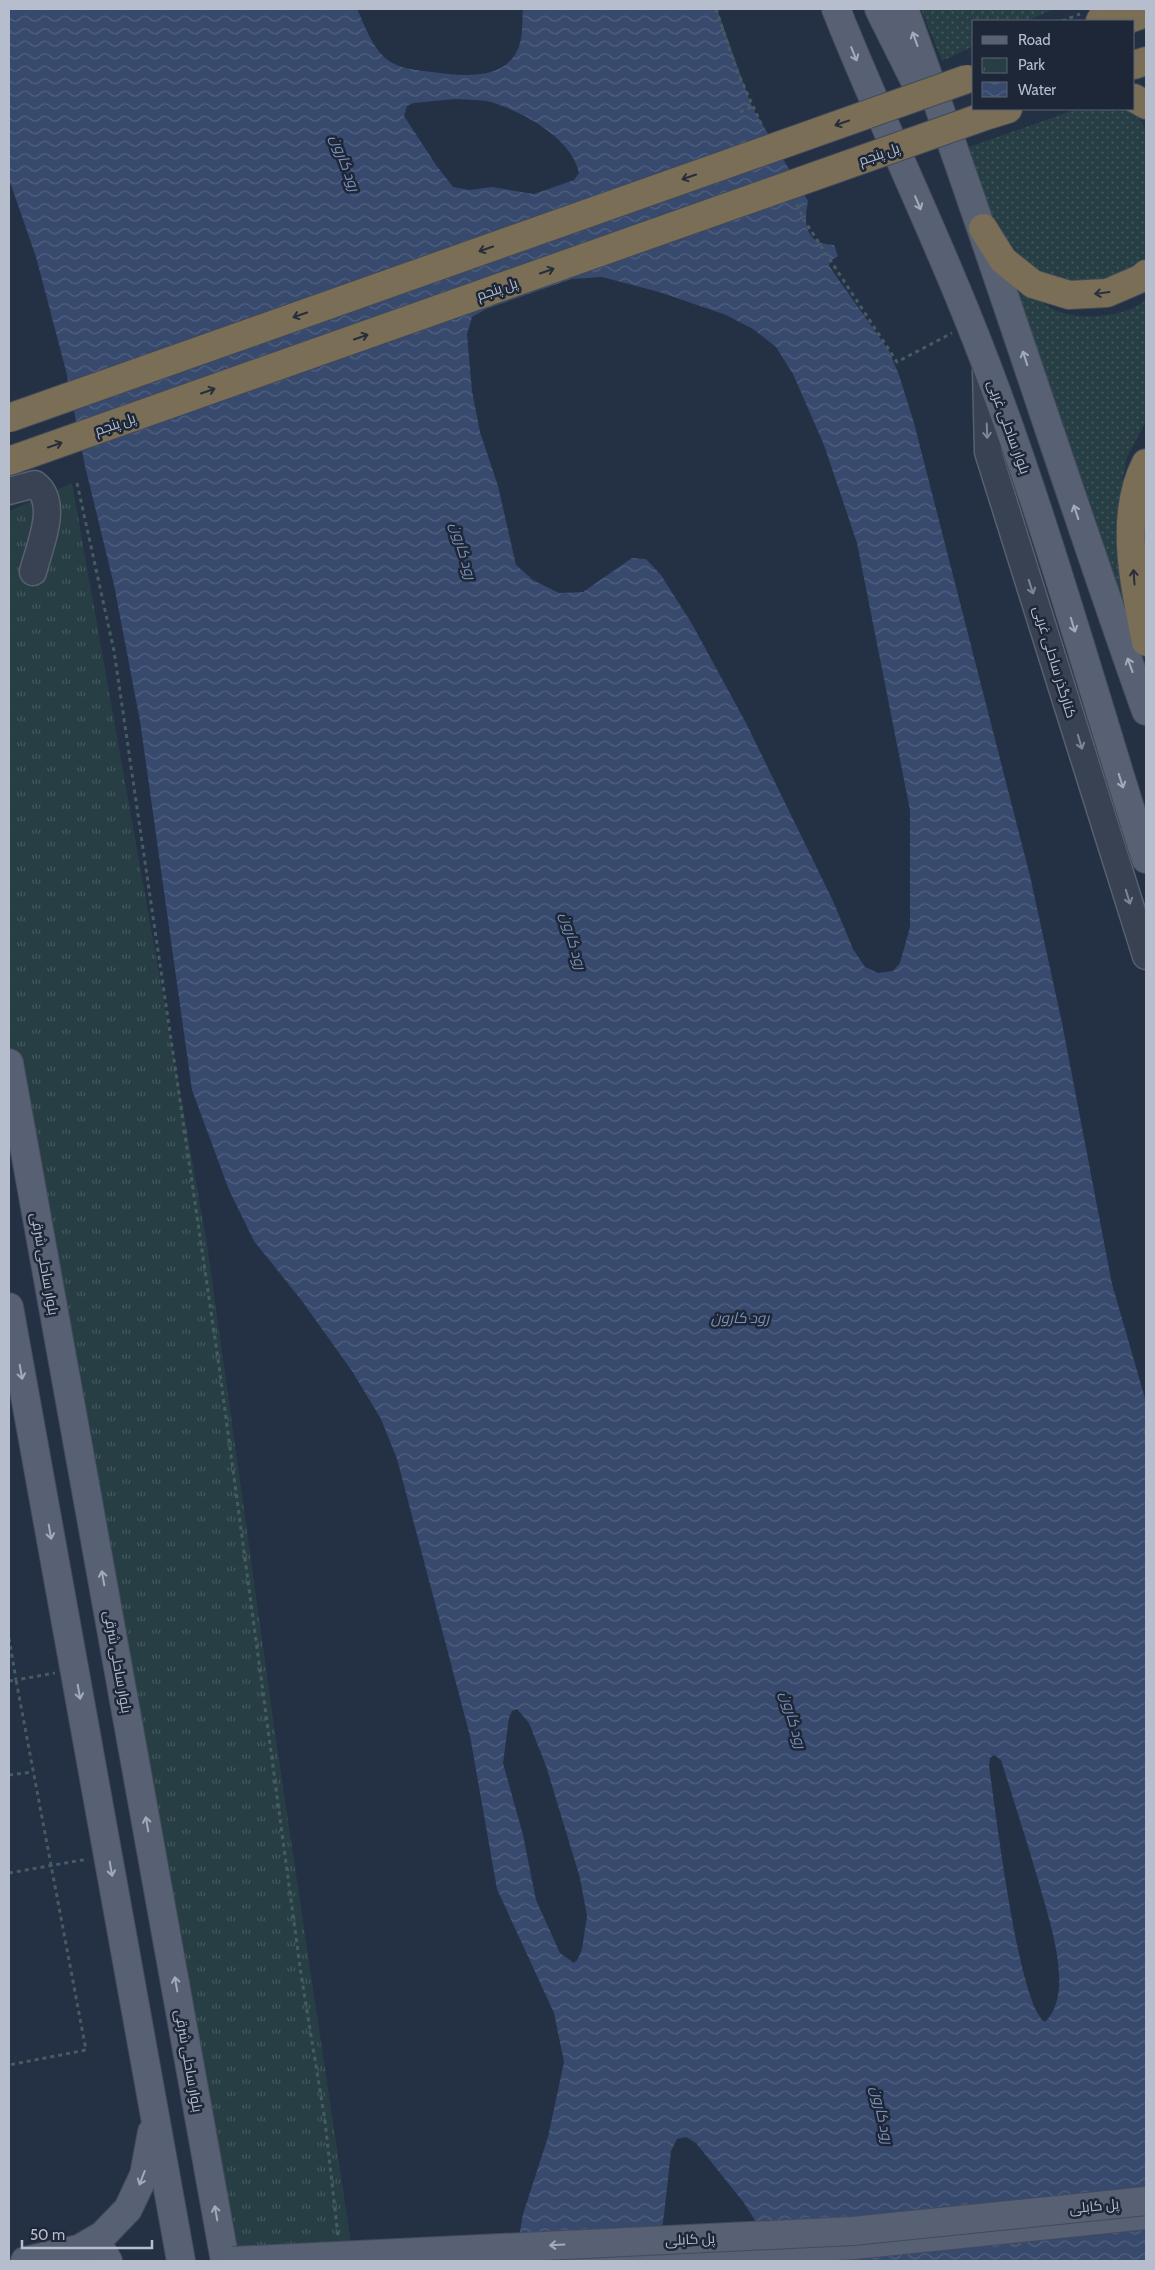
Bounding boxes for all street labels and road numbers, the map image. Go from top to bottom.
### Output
street label: پل پنجم [856,139,902,170]
street label: پل پنجم [474,274,520,305]
street label: بلوار ساحلی غربی [984,378,1034,476]
street label: پل پنجم [92,409,138,440]
street label: کنارگذر ساحلی غربی [1029,604,1081,720]
street label: بلوار ساحلی شرقی [27,1211,63,1317]
street label: بلوار ساحلی شرقی [100,1609,136,1715]
street label: بلوار ساحلی شرقی [171,2008,207,2114]
street label: پل کابلی [1068,2194,1120,2219]
street label: پل کابلی [665,2229,716,2250]

